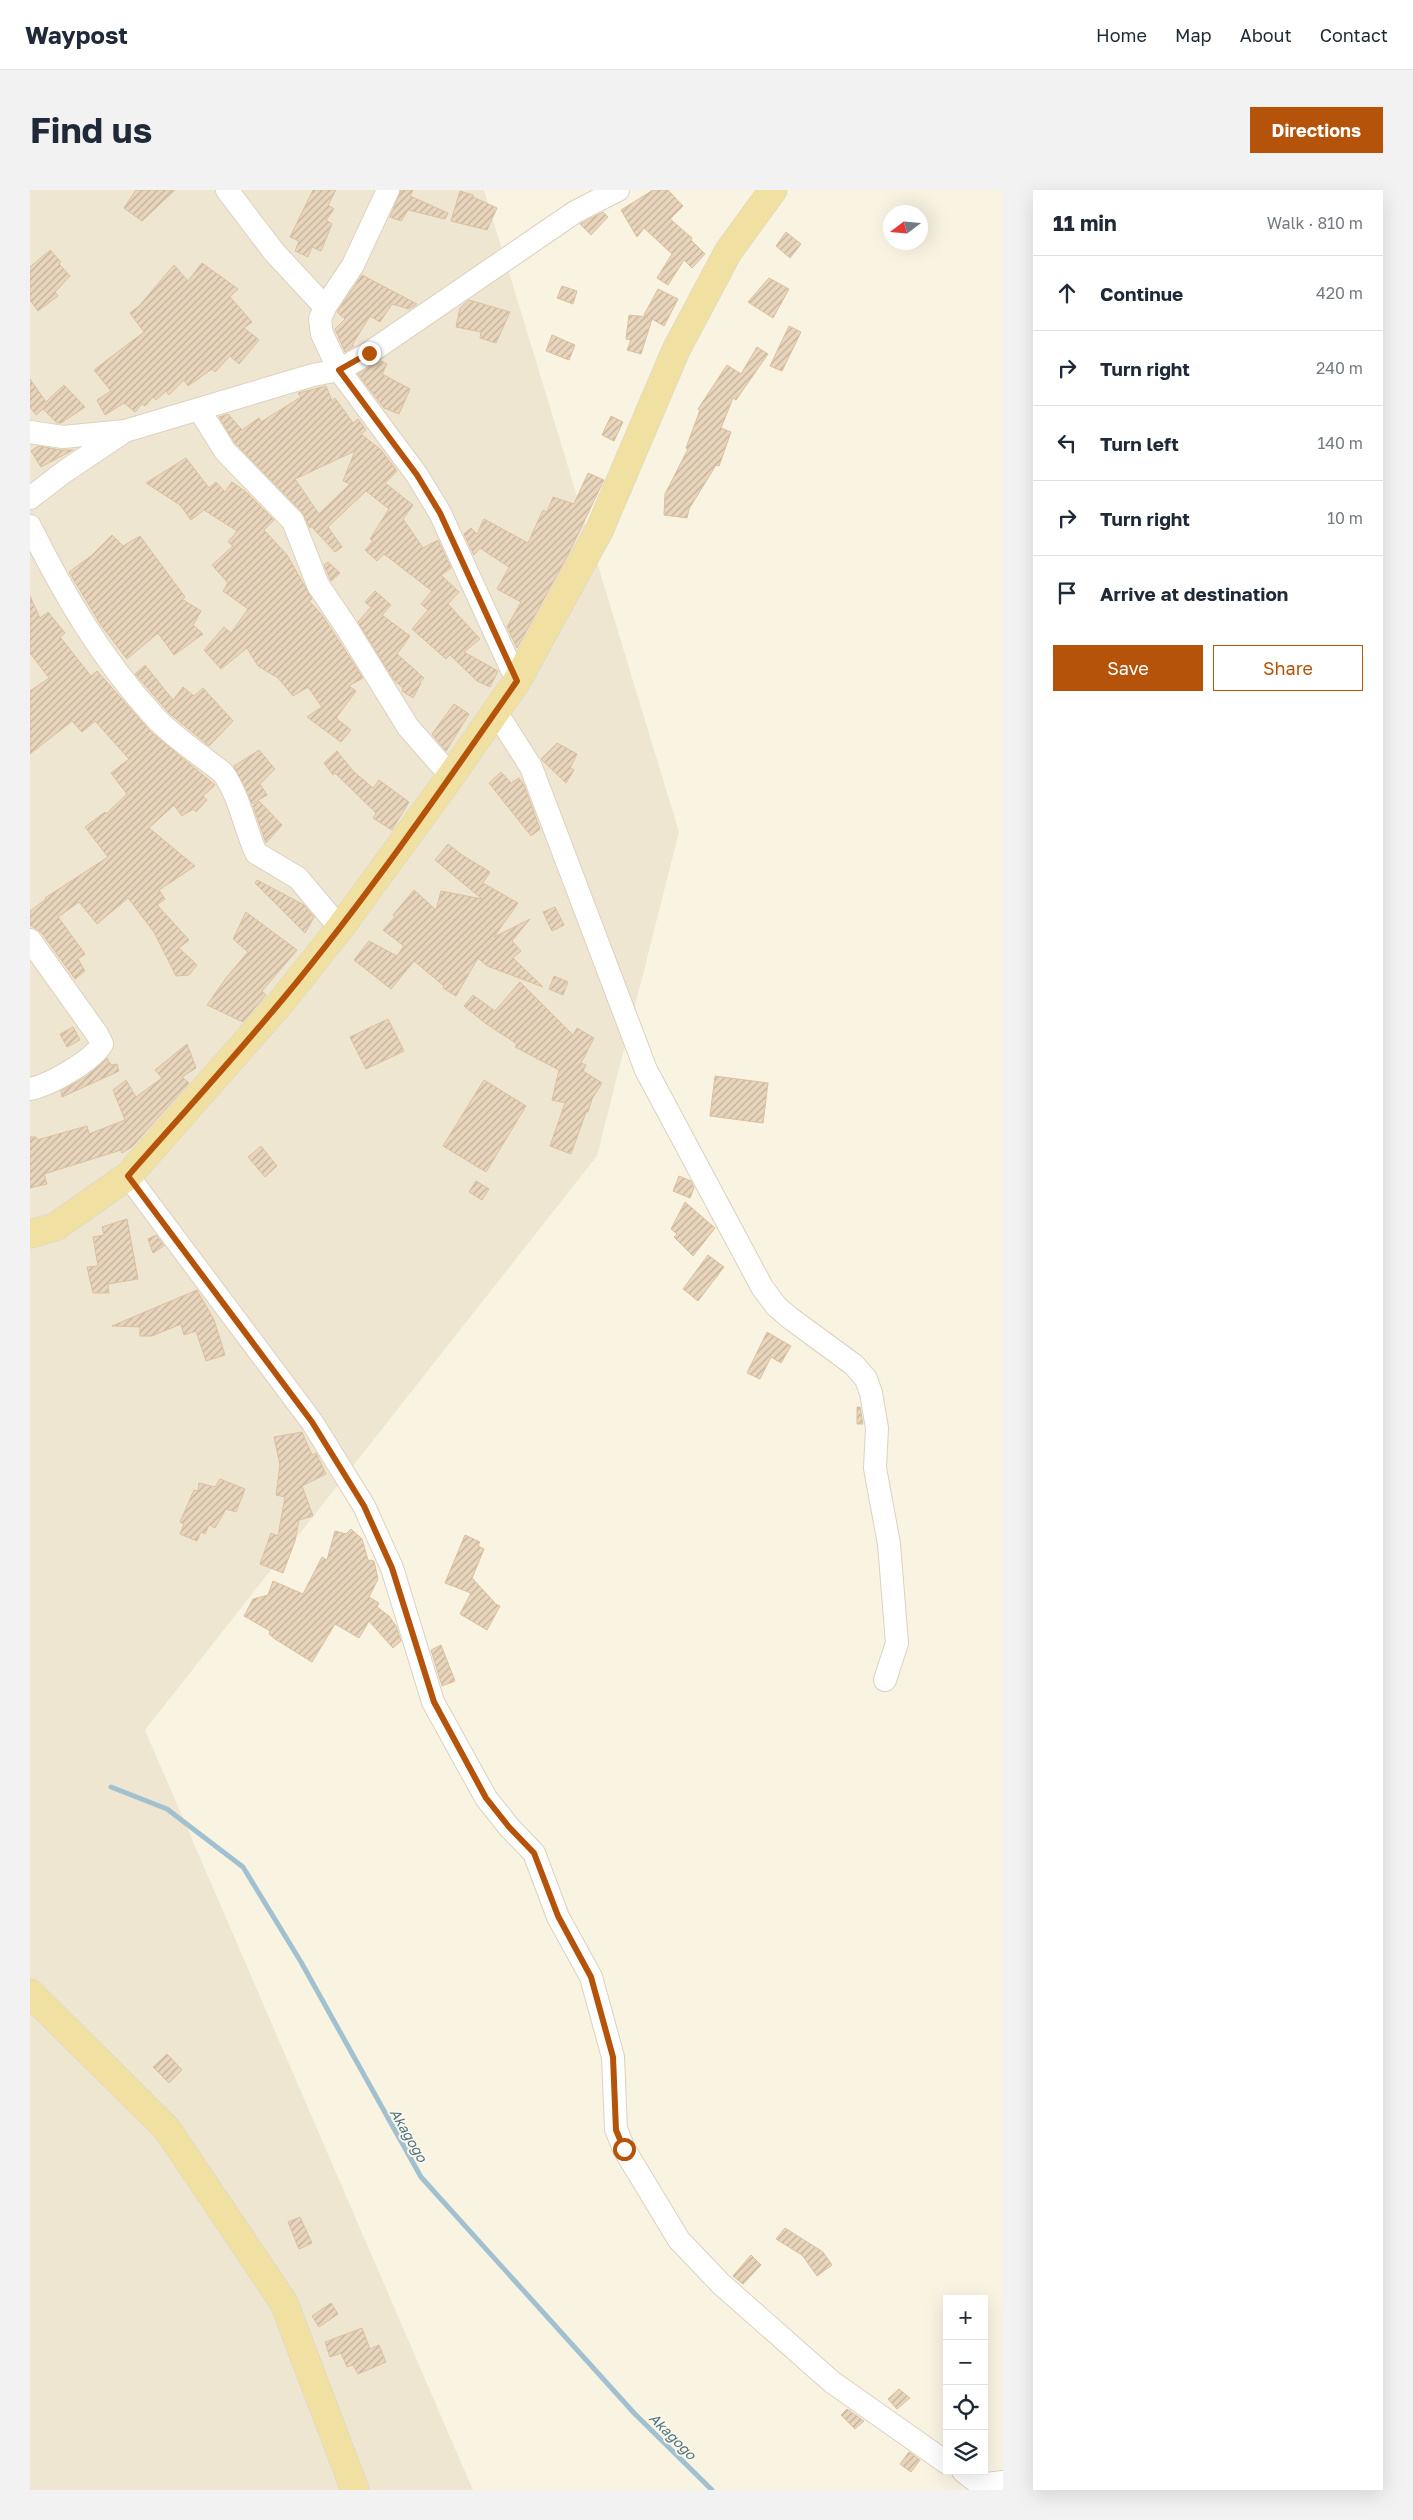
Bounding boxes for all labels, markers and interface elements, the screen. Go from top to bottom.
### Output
text: Waypost [25,20,128,49]
text: Home [1096,24,1147,46]
text: Map [1175,24,1212,46]
text: About [1240,24,1292,46]
text: Contact [1320,24,1388,46]
button: Directions [1250,107,1383,153]
text: Find us [30,109,152,151]
north arrow [883,205,928,250]
text: 11 min [1053,210,1117,236]
text: Walk · 810 m [1267,213,1363,233]
icon: ahead [1053,279,1081,307]
text: Continue [1100,282,1183,305]
text: 420 m [1316,283,1363,303]
route end [358,342,381,365]
icon: right [1053,354,1081,382]
text: Turn right [1100,357,1190,380]
text: 240 m [1316,358,1363,378]
icon: left [1053,429,1081,457]
text: Turn left [1100,432,1179,455]
text: 140 m [1317,433,1363,453]
icon: right [1053,504,1081,532]
text: Turn right [1100,507,1190,530]
text: 10 m [1327,508,1363,528]
icon: arrive [1053,579,1081,607]
text: Arrive at destination [1100,582,1288,605]
button: Save [1053,645,1203,691]
button: Share [1213,645,1363,691]
water label: Akagogo [387,2105,432,2166]
route start [613,2138,636,2161]
map controls [943,2295,988,2475]
button: + [943,2295,988,2340]
button: − [943,2340,988,2385]
button: locate [943,2385,988,2430]
water label: Akagogo [646,2409,701,2464]
button: layers [943,2430,988,2475]

